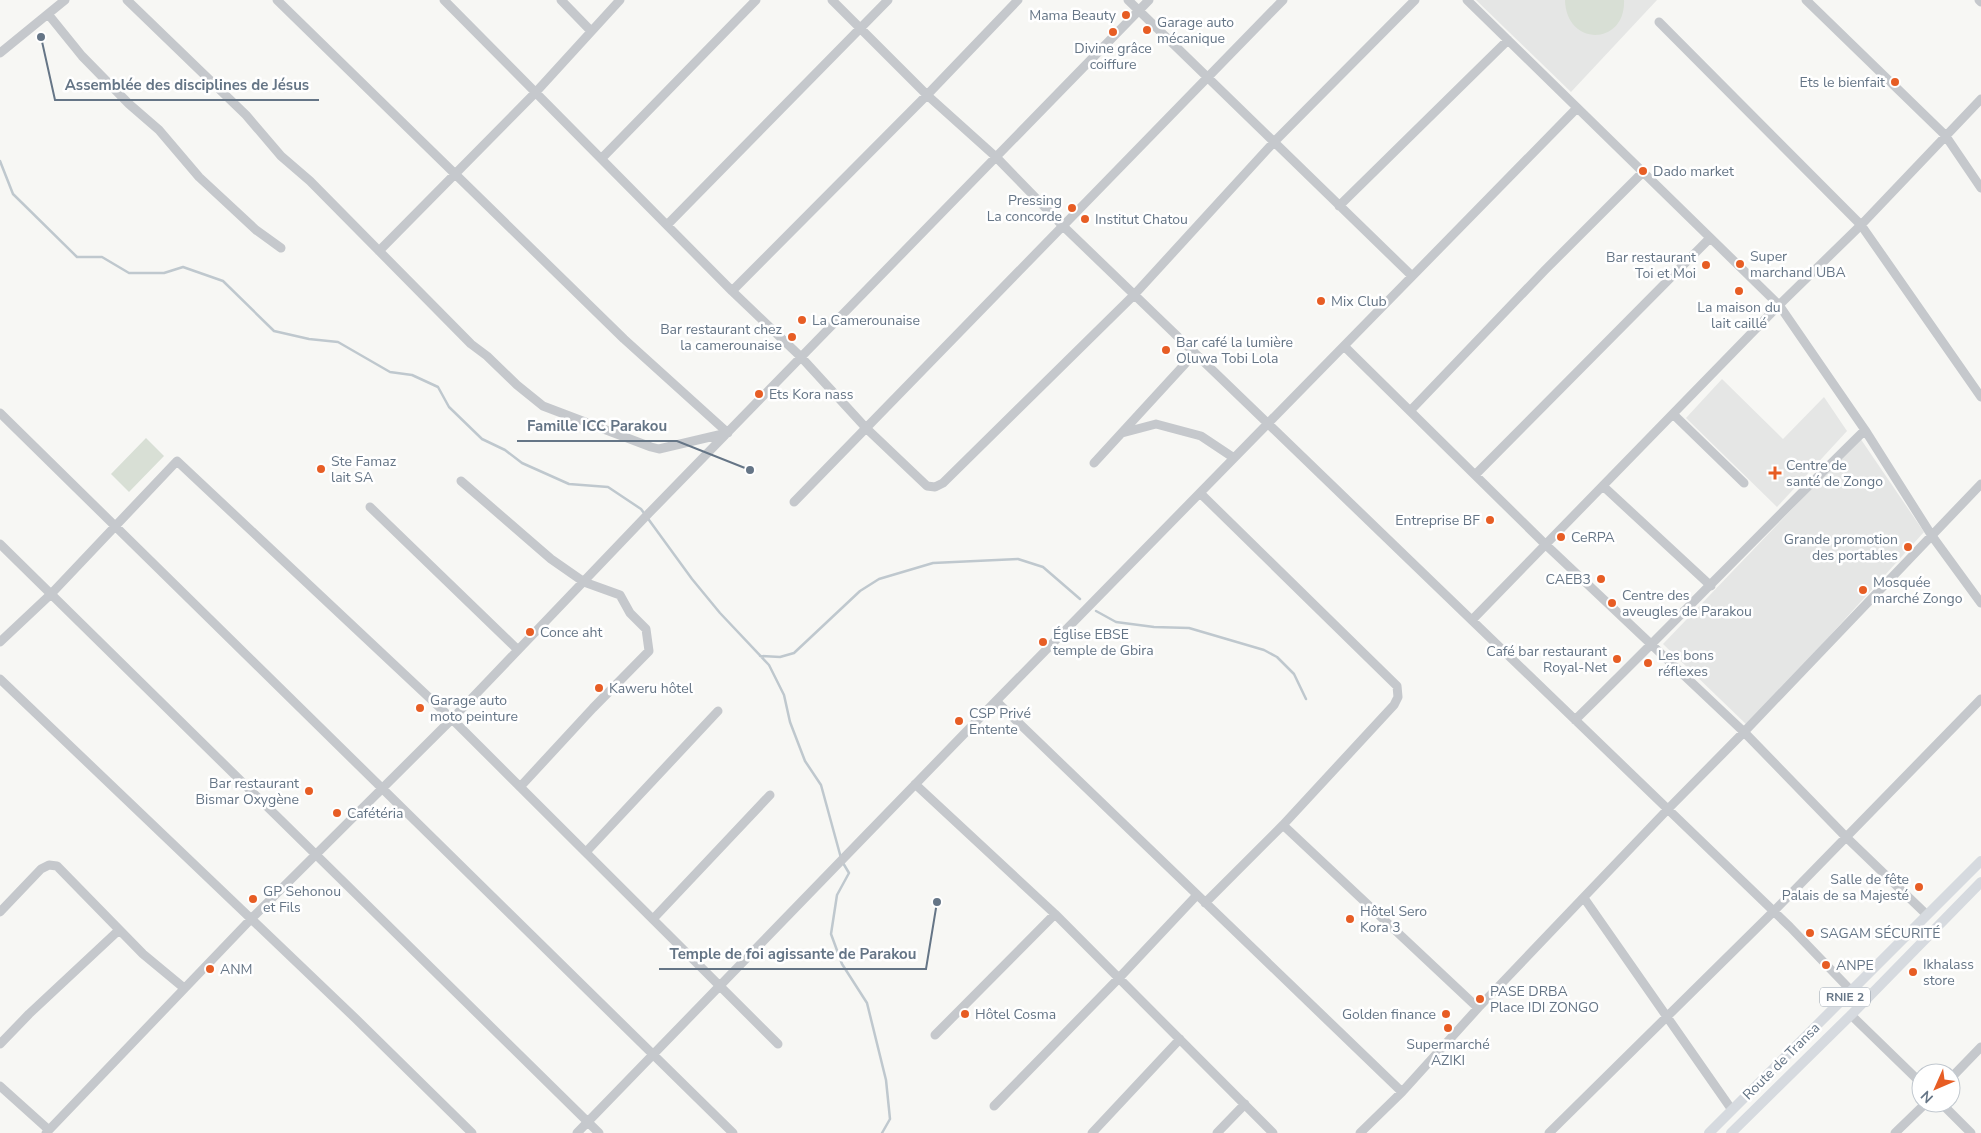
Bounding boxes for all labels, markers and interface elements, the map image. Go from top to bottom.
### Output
place label: Mama Beauty [1029,6,1117,25]
marker: Mama Beauty [1120,9,1132,21]
place label: Garage auto mécanique [1157,13,1234,48]
marker: Garage auto mécanique [1141,24,1153,36]
marker: Divine grâce coiffure [1107,26,1119,38]
place label: Divine grâce coiffure [1074,39,1152,74]
callout: Assemblée des disciplines de Jésus [55,70,319,100]
place label: Ets le bienfait [1800,73,1885,92]
text: Assemblée des disciplines de Jésus [65,75,309,95]
marker: Ets le bienfait [1889,76,1901,88]
place label: Dado market [1653,162,1734,181]
marker: Dado market [1637,165,1649,177]
place label: Pressing La concorde [987,191,1062,226]
marker: Pressing La concorde [1066,202,1078,214]
place label: Institut Chatou [1095,210,1188,229]
marker: Institut Chatou [1079,213,1091,225]
place label: Super marchand UBA [1750,247,1846,282]
place label: Bar restaurant Toi et Moi [1606,248,1696,283]
marker: Super marchand UBA [1734,258,1746,270]
marker: Bar restaurant Toi et Moi [1700,259,1712,271]
marker: La maison du lait caillé [1733,285,1745,297]
place label: Mix Club [1331,292,1387,311]
marker: Mix Club [1315,295,1327,307]
place label: La maison du lait caillé [1697,298,1781,333]
place label: La Camerounaise [812,311,920,330]
marker: La Camerounaise [796,314,808,326]
place label: Bar restaurant chez la camerounaise [660,320,783,355]
marker: Bar restaurant chez la camerounaise [786,331,798,343]
place label: Bar café la lumière Oluwa Tobi Lola [1176,333,1293,368]
marker: Bar café la lumière Oluwa Tobi Lola [1160,344,1172,356]
place label: Ets Kora nass [769,385,854,404]
marker: Ets Kora nass [753,388,765,400]
callout: Famille ICC Parakou [517,411,677,441]
text: Famille ICC Parakou [527,416,667,436]
place label: Ste Famaz lait SA [331,452,397,487]
place label: Centre de santé de Zongo [1786,456,1883,491]
marker: Ste Famaz lait SA [315,463,327,475]
marker: Centre de santé de Zongo [1768,466,1782,480]
place label: Entreprise BF [1395,511,1480,530]
marker: Entreprise BF [1484,514,1496,526]
place label: CeRPA [1571,528,1615,547]
place label: Grande promotion des portables [1784,530,1898,565]
marker: CeRPA [1555,531,1567,543]
marker: Grande promotion des portables [1902,541,1914,553]
place label: CAEB3 [1546,570,1591,589]
marker: CAEB3 [1595,573,1607,585]
place label: Mosquée marché Zongo [1873,573,1963,608]
marker: Mosquée marché Zongo [1857,584,1869,596]
place label: Centre des aveugles de Parakou [1622,586,1752,621]
marker: Centre des aveugles de Parakou [1606,597,1618,609]
place label: Conce aht [540,623,602,642]
place label: Église EBSE temple de Gbira [1053,625,1154,660]
marker: Conce aht [524,626,536,638]
marker: Église EBSE temple de Gbira [1037,636,1049,648]
place label: Café bar restaurant Royal-Net [1486,642,1607,677]
place label: Les bons réflexes [1658,646,1714,681]
marker: Café bar restaurant Royal-Net [1611,653,1623,665]
marker: Les bons réflexes [1642,657,1654,669]
place label: Kaweru hôtel [609,679,694,698]
marker: Kaweru hôtel [593,682,605,694]
place label: Garage auto moto peinture [430,691,518,726]
marker: Garage auto moto peinture [414,702,426,714]
place label: CSP Privé Entente [969,704,1031,739]
marker: CSP Privé Entente [953,715,965,727]
place label: Bar restaurant Bismar Oxygène [195,774,299,809]
marker: Bar restaurant Bismar Oxygène [303,785,315,797]
place label: Cafétéria [347,804,403,823]
marker: Cafétéria [331,807,343,819]
place label: Salle de fête Palais de sa Majesté [1782,870,1909,905]
marker: Salle de fête Palais de sa Majesté [1913,881,1925,893]
place label: GP Sehonou et Fils [263,882,341,917]
marker: GP Sehonou et Fils [247,893,259,905]
place label: Hôtel Sero Kora 3 [1360,902,1427,937]
marker: Hôtel Sero Kora 3 [1344,913,1356,925]
place label: SAGAM SÉCURITÉ [1820,924,1940,943]
marker: SAGAM SÉCURITÉ [1804,927,1816,939]
callout: Temple de foi agissante de Parakou [659,939,926,969]
text: Temple de foi agissante de Parakou [670,944,916,964]
place label: Ikhalass store [1923,955,1974,990]
place label: ANPE [1836,956,1874,975]
marker: ANPE [1820,959,1832,971]
place label: ANM [220,960,253,979]
marker: ANM [204,963,216,975]
marker: Ikhalass store [1907,966,1919,978]
place label: PASE DRBA Place IDI ZONGO [1490,982,1599,1017]
road number: RNIE 2 [1820,988,1870,1006]
marker: PASE DRBA Place IDI ZONGO [1474,993,1486,1005]
place label: Hôtel Cosma [975,1005,1056,1024]
place label: Golden finance [1342,1005,1436,1024]
marker: Hôtel Cosma [959,1008,971,1020]
marker: Golden finance [1440,1008,1452,1020]
street label: Route de Transa [1739,1019,1824,1104]
marker: Supermarché AZIKI [1442,1022,1454,1034]
place label: Supermarché AZIKI [1406,1035,1490,1070]
north arrow [1911,1063,1961,1113]
text: N [1917,1086,1938,1107]

